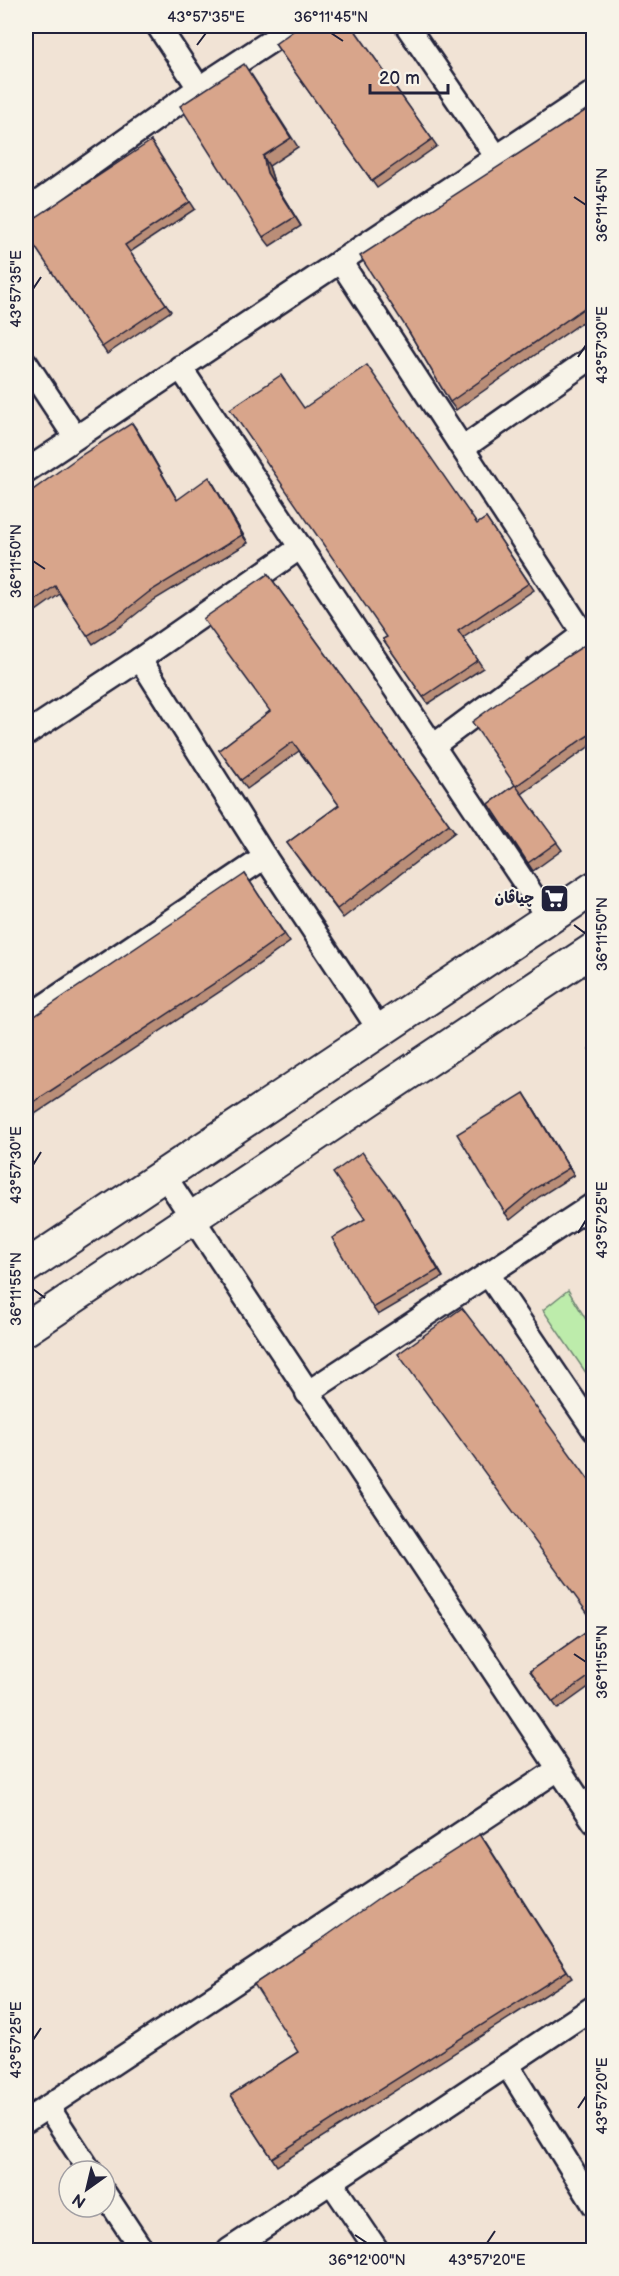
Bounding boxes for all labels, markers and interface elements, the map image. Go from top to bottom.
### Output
text: 43°57'35"E [167,8,245,27]
text: 36°11'45"N [294,8,368,27]
scale bar [370,57,448,95]
text: 20 m [379,68,420,89]
text: 36°11'45"N [593,168,612,242]
text: 43°57'35"E [7,250,26,328]
text: 43°57'30"E [593,306,612,384]
text: 36°11'50"N [7,524,26,598]
supermarket icon: چياڤان [539,882,571,914]
place label: چياڤان [495,889,534,908]
text: 36°11'50"N [593,897,612,971]
text: 43°57'30"E [7,1126,26,1204]
text: 43°57'25"E [593,1181,612,1259]
text: 36°11'55"N [7,1252,26,1326]
text: 36°11'55"N [593,1625,612,1699]
text: 43°57'25"E [7,2001,26,2079]
text: 43°57'20"E [593,2057,612,2135]
north arrow [57,2159,117,2219]
text: N [69,2189,90,2211]
text: 36°12'00"N [328,2251,406,2270]
text: 43°57'20"E [448,2251,526,2270]

